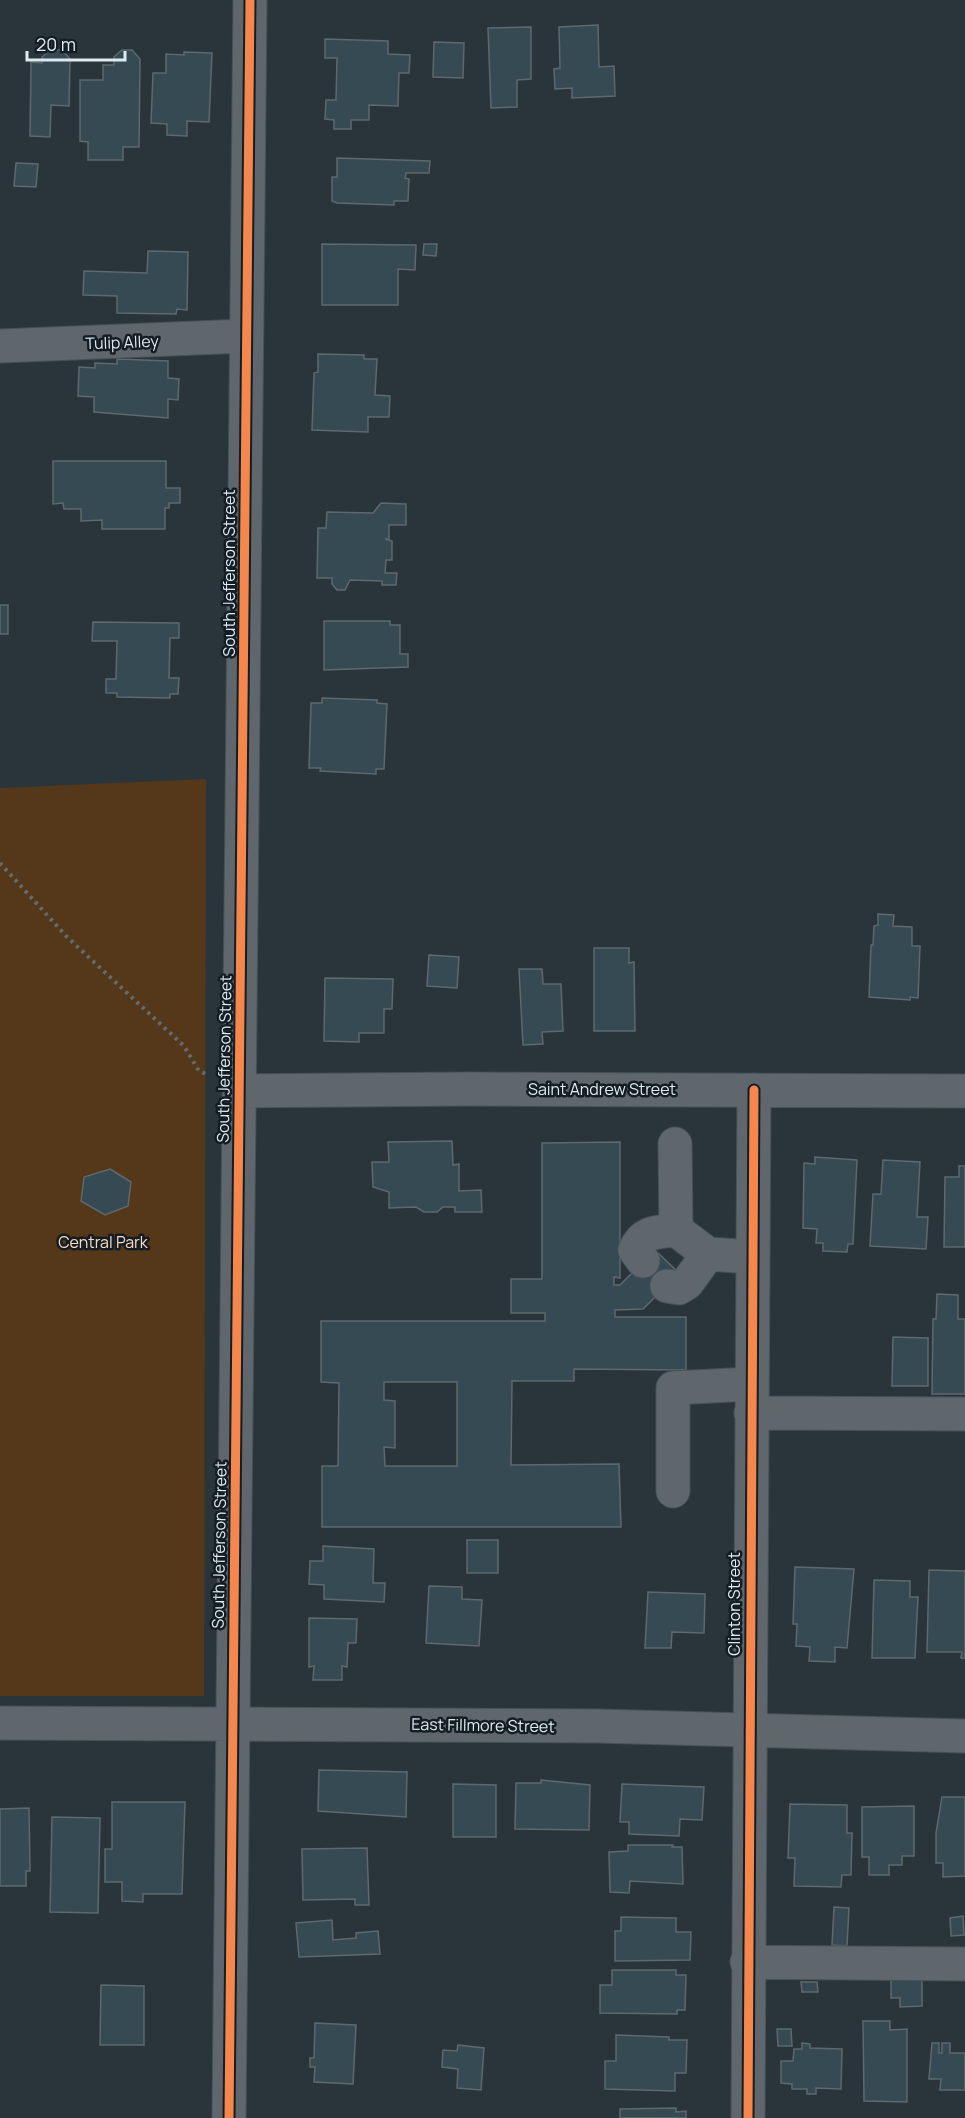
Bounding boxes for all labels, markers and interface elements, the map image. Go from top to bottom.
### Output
scale bar [27,24,124,62]
text: 20 m [36,32,76,56]
street label: Tulip Alley [85,330,160,354]
street label: South Jefferson Street [218,489,240,657]
street label: South Jefferson Street [212,975,236,1143]
street label: Saint Andrew Street [528,1078,676,1100]
park label: Central Park [58,1231,149,1253]
street label: South Jefferson Street [207,1461,231,1629]
street label: Clinton Street [723,1552,745,1656]
street label: East Fillmore Street [411,1713,555,1737]

